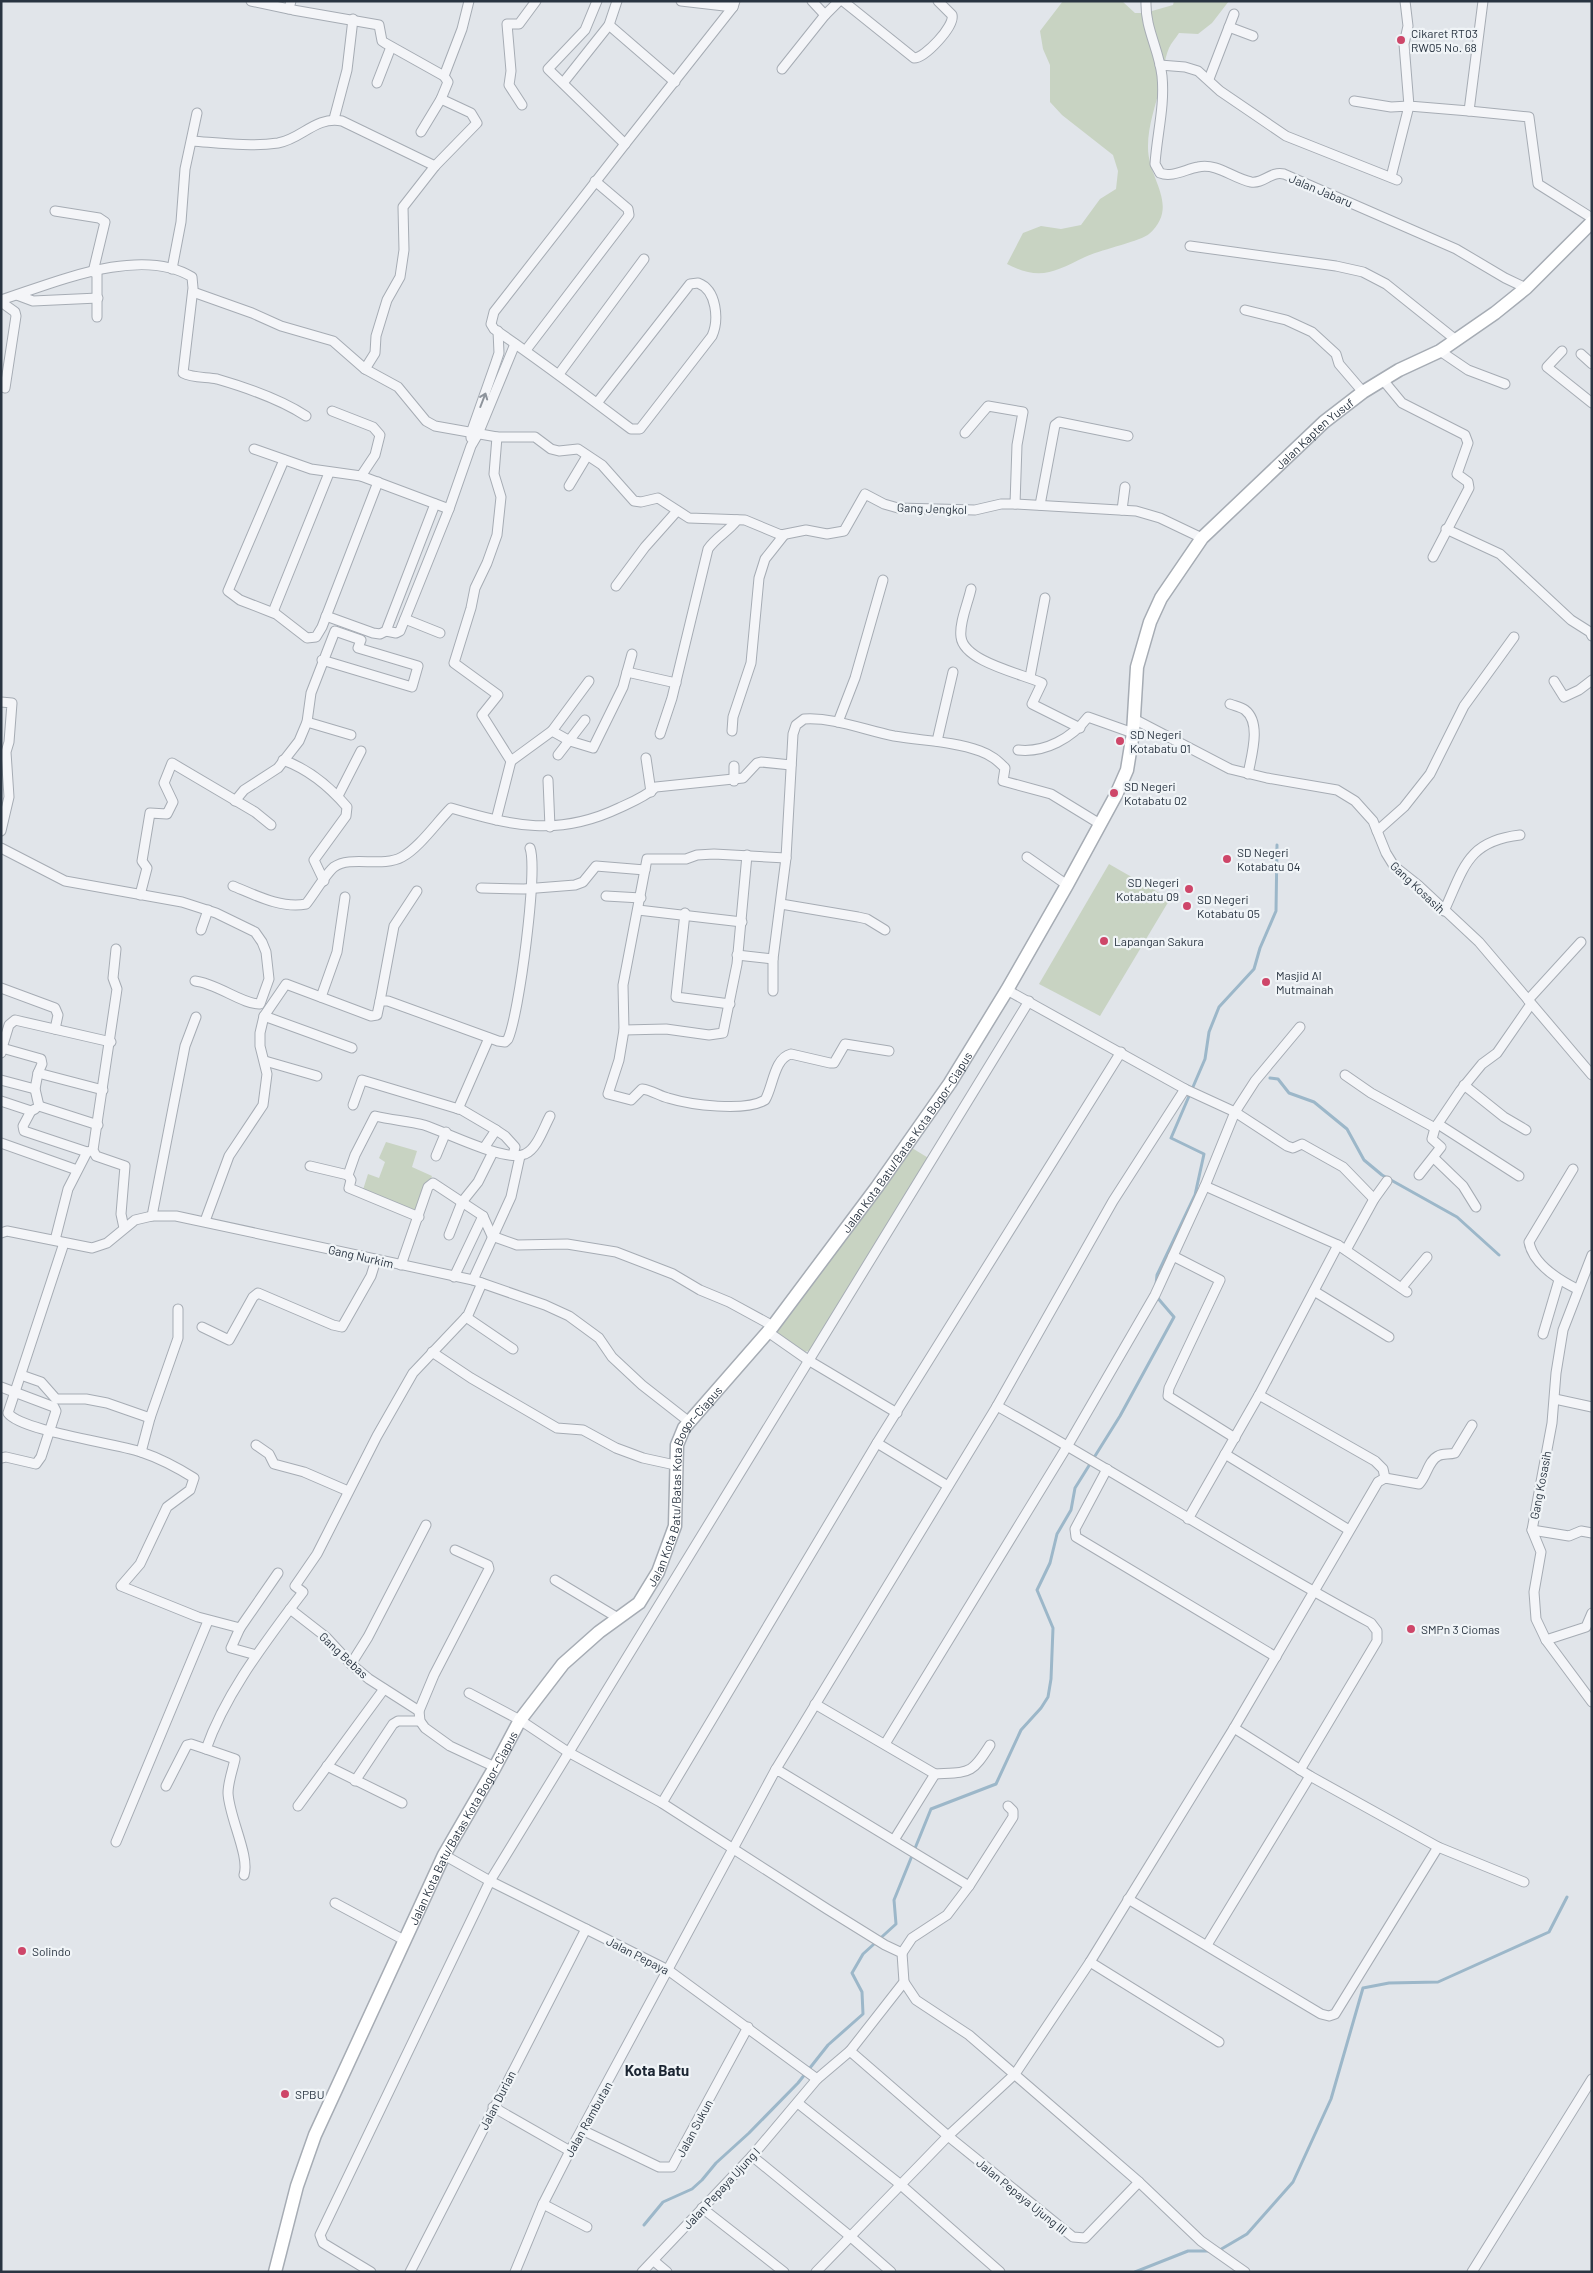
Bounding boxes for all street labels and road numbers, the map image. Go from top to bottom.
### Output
street label: Jalan Jabaru [1287,170,1355,210]
street label: Jalan Kapten Yusuf [1272,395,1356,472]
street label: Gang Jengkol [897,500,967,516]
street label: Gang Kosasih [1388,858,1448,916]
street label: Jalan Kota Batu/Batas Kota Bogor–Ciapus [839,1049,975,1235]
street label: Gang Nurkim [327,1242,395,1270]
street label: Jalan Kota Batu/Batas Kota Bogor–Ciapus [644,1383,725,1589]
street label: Gang Kosasih [1526,1450,1554,1520]
street label: Gang Bebas [317,1629,371,1681]
street label: Jalan Kota Batu/Batas Kota Bogor–Ciapus [406,1728,520,1927]
street label: Jalan Pepaya [604,1933,672,1977]
street label: Jalan Durian [476,2068,518,2132]
street label: Jalan Rambutan [561,2079,615,2159]
street label: Jalan Sukun [673,2097,715,2159]
street label: Jalan Pepaya Ujung I [680,2144,762,2232]
street label: Jalan Pepaya Ujung III [974,2155,1070,2237]

